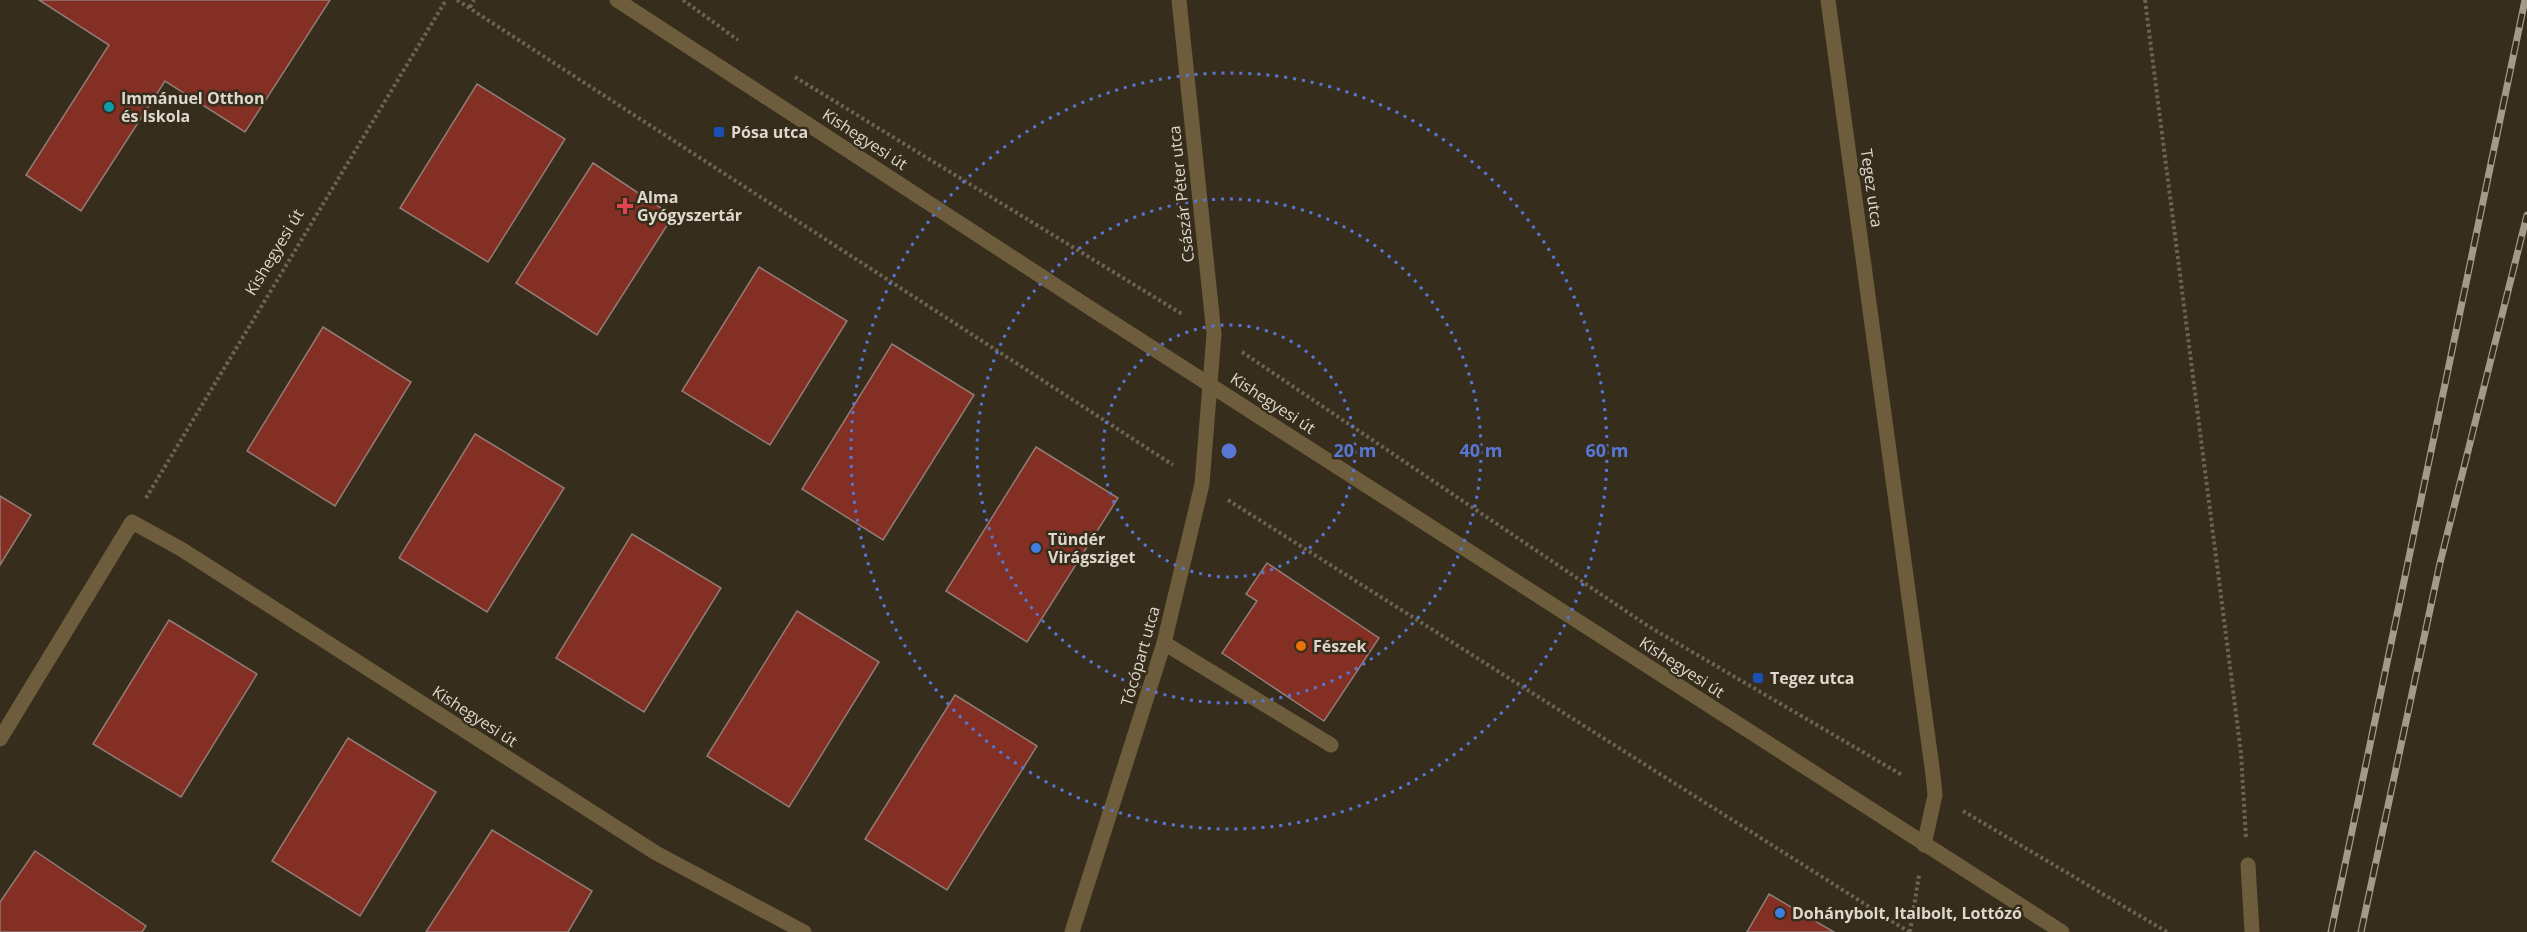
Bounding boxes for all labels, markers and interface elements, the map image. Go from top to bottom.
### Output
place label: Immánuel Otthon és Iskola [121,87,264,127]
marker: Immánuel Otthon és Iskola [102,100,116,114]
street label: Kishegyesi út [818,103,912,175]
place label: Pósa utca [731,121,808,143]
marker: Pósa utca [712,125,726,139]
street label: Császár Péter utca [1163,125,1199,263]
street label: Tegez utca [1856,147,1888,229]
place label: Alma Gyógyszertár [637,186,742,226]
marker: Alma Gyógyszertár [618,199,632,213]
street label: Kishegyesi út [240,204,309,299]
street label: Kishegyesi út [1226,367,1320,439]
text: 20 m [1334,438,1376,462]
text: 40 m [1460,438,1502,462]
text: 60 m [1586,438,1628,462]
centre of rings [1219,441,1239,461]
place label: Tündér Virágsziget [1048,528,1135,568]
marker: Tündér Virágsziget [1029,541,1043,555]
street label: Tócópart utca [1115,604,1165,708]
street label: Kishegyesi út [1635,631,1729,703]
place label: Fészek [1313,635,1366,657]
marker: Fészek [1294,639,1308,653]
place label: Tegez utca [1770,667,1855,689]
marker: Tegez utca [1751,671,1765,685]
street label: Kishegyesi út [428,680,522,752]
place label: Dohánybolt, Italbolt, Lottózó [1792,902,2022,924]
marker: Dohánybolt, Italbolt, Lottózó [1773,906,1787,920]

